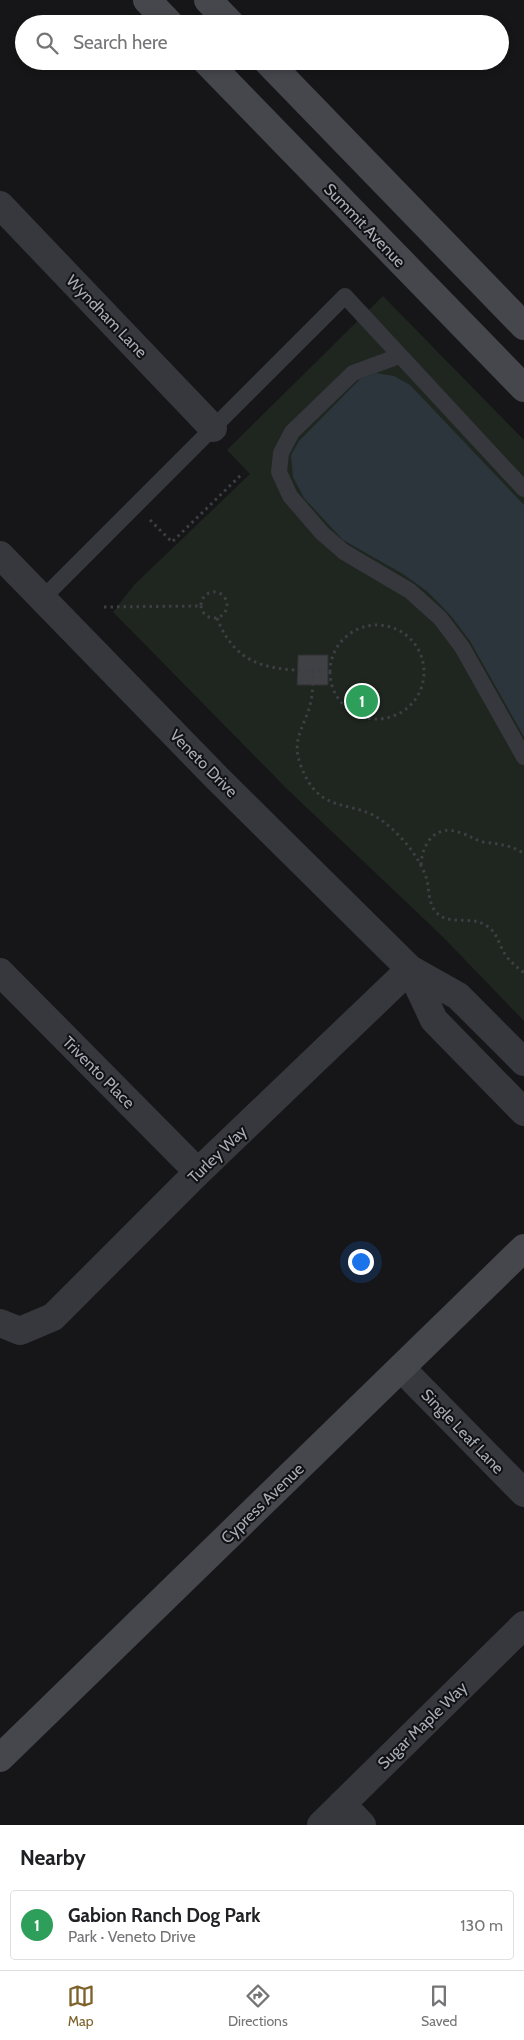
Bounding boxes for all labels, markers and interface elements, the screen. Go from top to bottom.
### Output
search box [15,15,509,70]
icon: search [33,29,61,57]
text: Search here [73,31,167,54]
street label: Summit Avenue [320,180,409,271]
street label: Wyndham Lane [62,271,151,362]
pin: 1 [346,682,378,720]
street label: Veneto Drive [166,726,241,801]
street label: Trivento Place [59,1032,139,1112]
street label: Turley Way [184,1122,251,1187]
your location [348,1249,374,1275]
street label: Single Leaf Lane [417,1385,508,1478]
street label: Cypress Avenue [217,1459,308,1547]
street label: Sugar Maple Way [374,1678,471,1773]
text: Nearby [20,1845,86,1870]
text: Gabion Ranch Dog Park [68,1904,260,1927]
text: 1 [34,1916,40,1935]
text: 130 m [460,1916,503,1935]
text: Park · Veneto Drive [68,1927,196,1946]
tab: Map [67,1982,95,2030]
tab: Directions [228,1982,288,2030]
tab: Saved [421,1982,457,2030]

